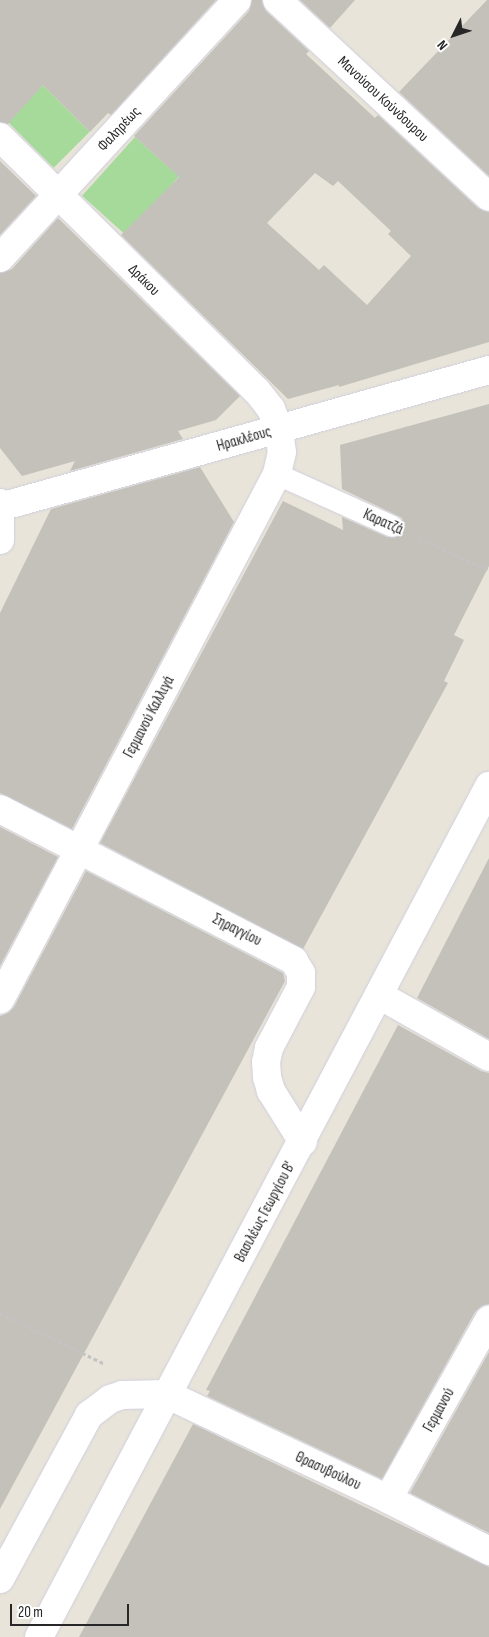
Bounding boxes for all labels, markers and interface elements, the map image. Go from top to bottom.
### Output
north arrow [429,10,479,60]
text: N [433,37,451,54]
street label: Μανούσου Κούνδουρου [334,52,432,146]
street label: Φαληρέως [94,103,144,155]
street label: Δράκου [125,261,163,299]
street label: Ηρακλέους [215,423,273,455]
street label: Καρατζά [360,505,406,539]
street label: Γερμανού Καλλιγά [120,673,178,761]
street label: Σηραγγίου [209,910,265,950]
street label: Βασιλέως Γεωργίου Β' [231,1159,299,1265]
street label: Γερμανού [420,1385,458,1435]
street label: Θρασυβούλου [292,1448,364,1494]
scale bar [12,1594,131,1626]
text: 20 m [18,1603,43,1622]

